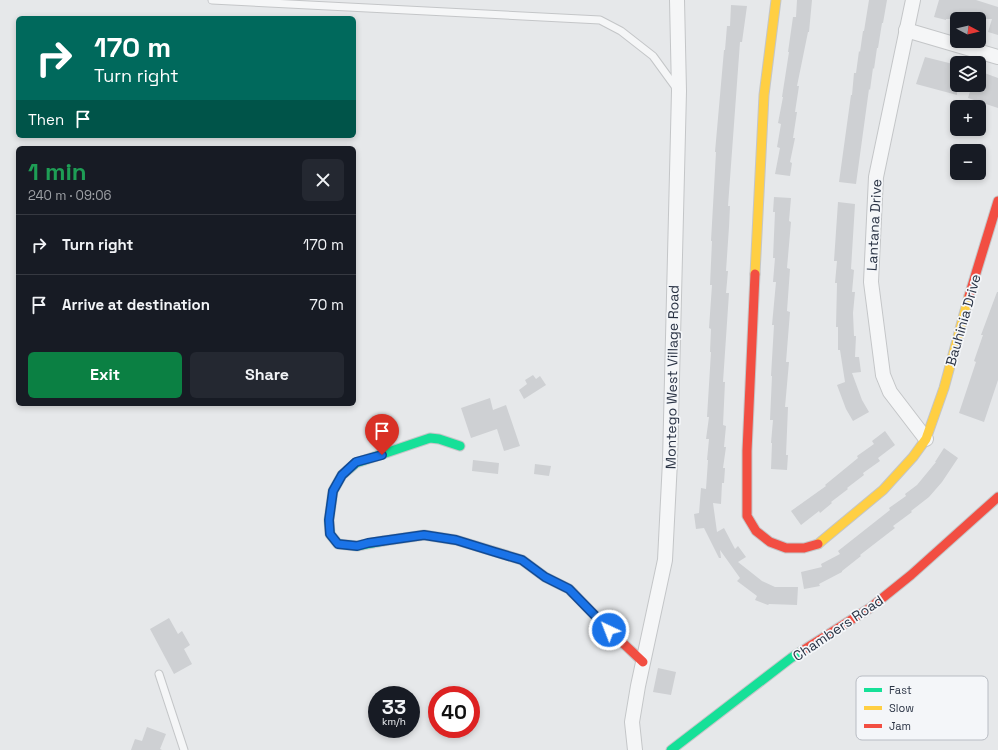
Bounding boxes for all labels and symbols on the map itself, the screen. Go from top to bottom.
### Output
north arrow [950,12,986,48]
street label: Lantana Drive [863,178,885,272]
street label: Bauhinia Drive [941,272,985,368]
street label: Montego West Village Road [661,285,683,469]
pin [365,414,399,455]
street label: Chambers Road [789,591,887,665]
position arrow [588,609,630,651]
legend [856,676,988,740]
text: Fast [889,683,912,697]
speed limit sign: 40 [428,686,480,738]
text: Slow [889,701,914,715]
text: Jam [889,719,911,733]

